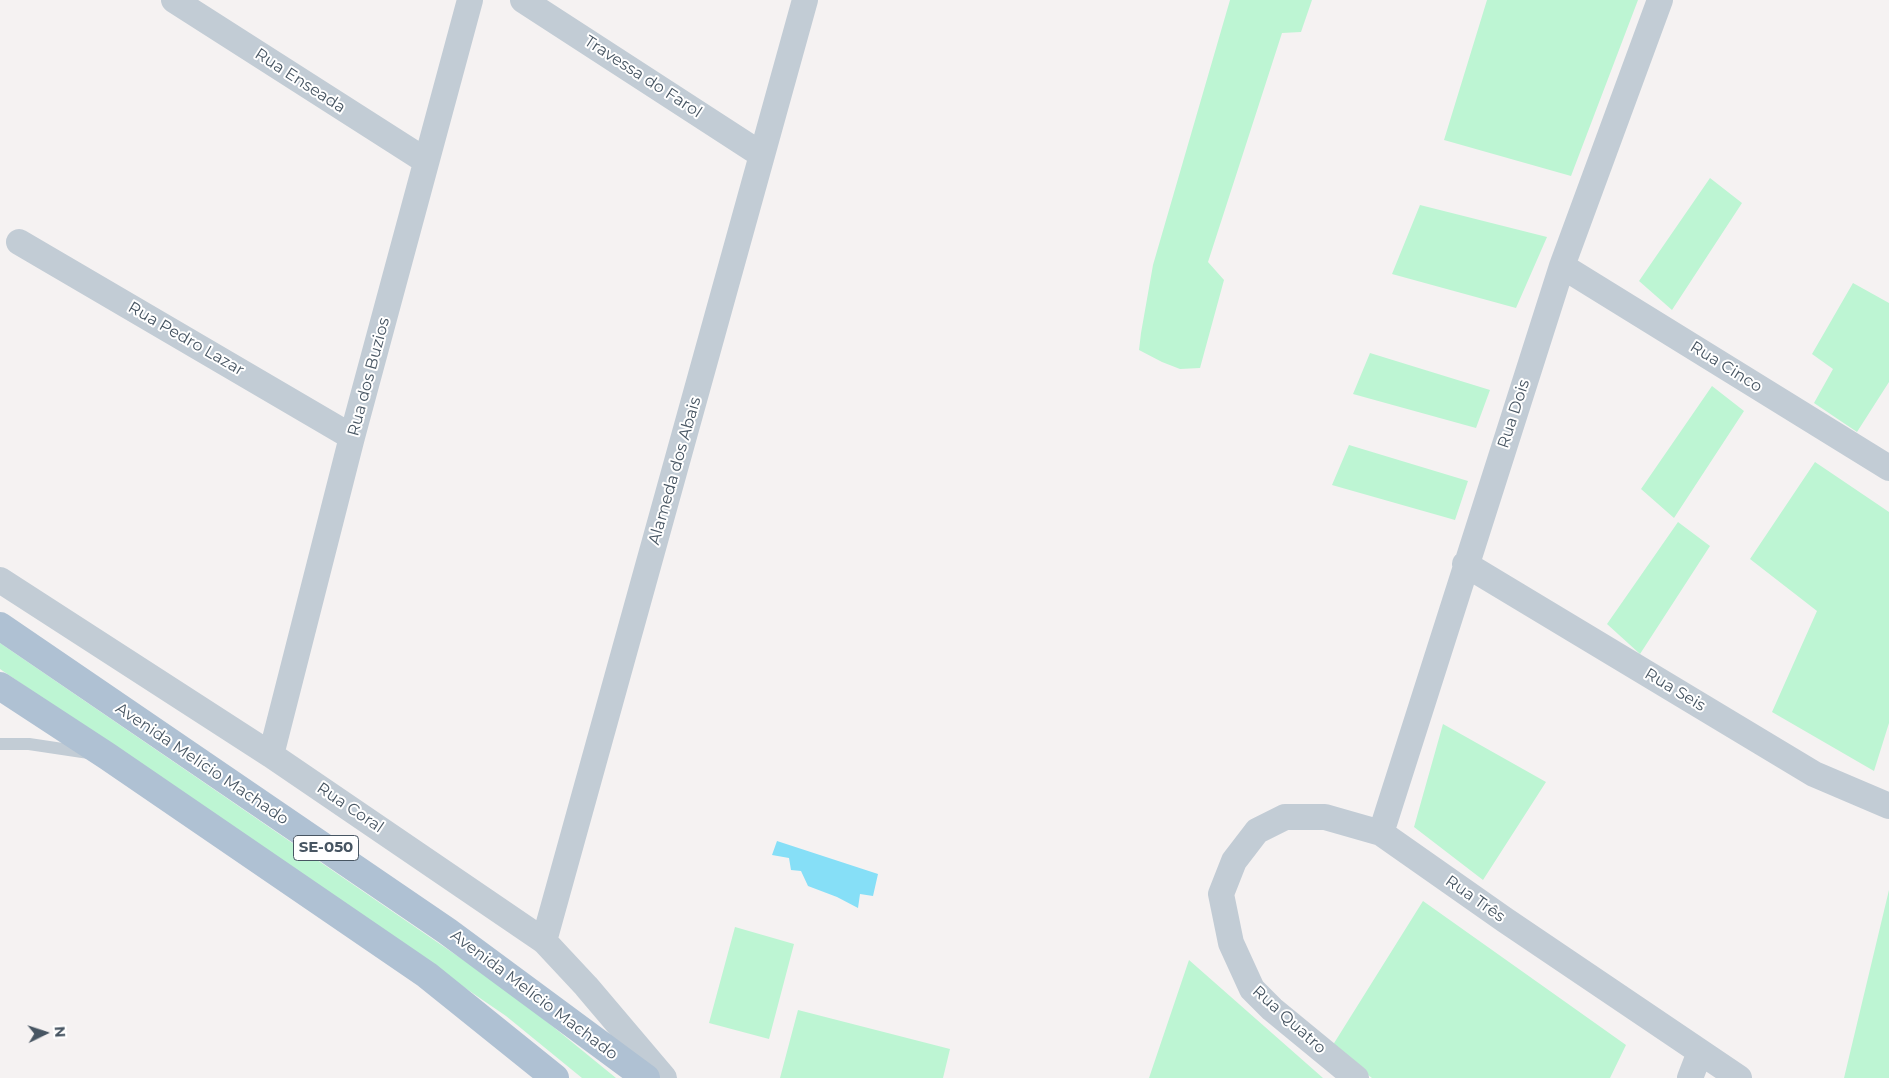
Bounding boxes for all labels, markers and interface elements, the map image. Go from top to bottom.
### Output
street label: Travessa do Farol [581,32,705,122]
street label: Rua Enseada [251,45,349,117]
street label: Rua Pedro Lazar [124,298,248,380]
street label: Rua dos Buzios [344,316,394,438]
street label: Rua Cinco [1686,337,1766,397]
street label: Rua Dois [1494,377,1534,451]
street label: Alameda dos Abais [645,395,705,547]
street label: Rua Seis [1641,664,1709,716]
street label: Avenida Melício Machado [112,699,292,829]
street label: Rua Coral [313,779,387,837]
road number: SE-050 [294,836,358,860]
street label: Rua Três [1441,871,1509,927]
street label: Avenida Melício Machado [447,926,621,1064]
street label: Rua Quatro [1248,982,1330,1058]
north arrow [20,1008,70,1058]
text: N [51,1026,69,1038]

